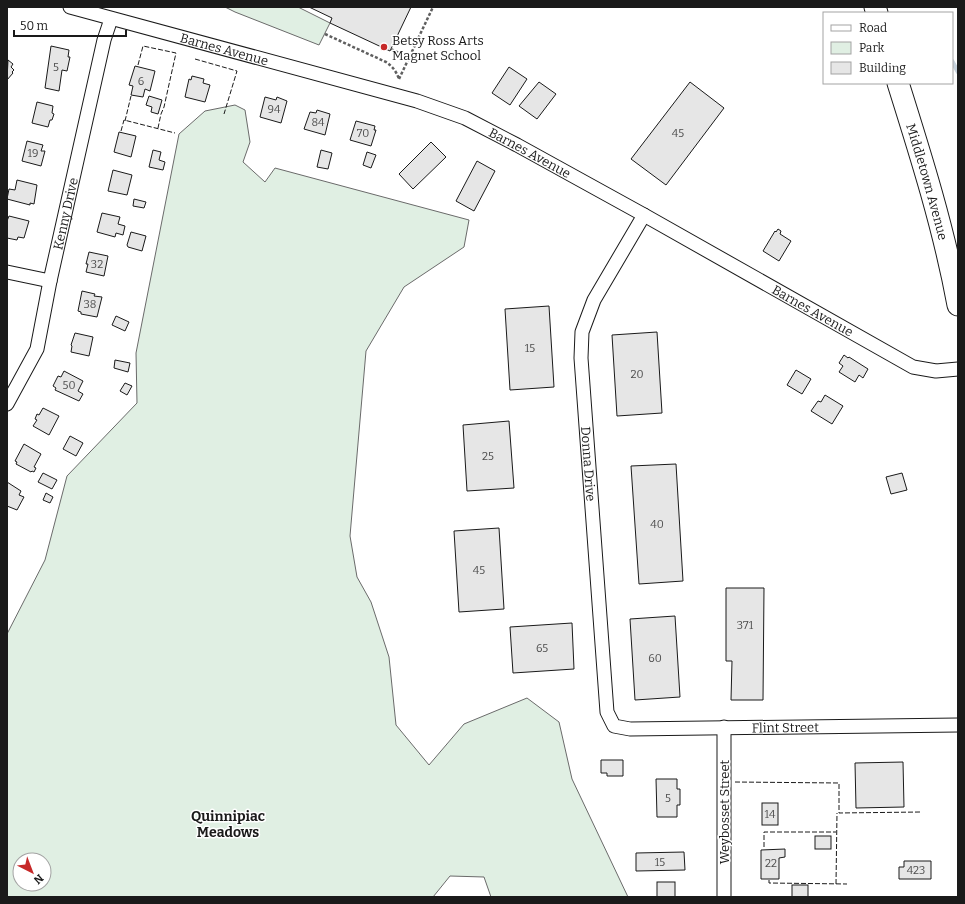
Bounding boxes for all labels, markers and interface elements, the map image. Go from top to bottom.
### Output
scale bar [14,12,126,38]
legend [823,12,953,84]
text: 50 m [20,19,49,33]
text: Road [859,21,887,35]
street label: Barnes Avenue [179,30,270,68]
place label: Betsy Ross Arts Magnet School [392,33,484,63]
text: Park [859,41,885,55]
marker: Betsy Ross Arts Magnet School [379,42,389,52]
house number: 5 [53,61,59,74]
text: Building [859,61,906,75]
house number: 6 [138,75,144,88]
house number: 94 [268,103,281,116]
house number: 84 [311,116,325,129]
street label: Middletown Avenue [903,122,951,242]
street label: Barnes Avenue [486,125,573,181]
house number: 70 [357,127,369,140]
house number: 45 [672,127,684,140]
house number: 19 [28,147,38,160]
street label: Kenny Drive [50,176,81,251]
house number: 32 [91,258,103,271]
street label: Barnes Avenue [769,282,856,340]
house number: 38 [84,298,96,311]
house number: 15 [525,342,535,355]
house number: 20 [630,368,644,381]
house number: 50 [63,379,75,392]
street label: Donna Drive [578,426,599,502]
house number: 25 [482,450,494,463]
house number: 40 [650,518,664,531]
house number: 45 [473,564,485,577]
house number: 371 [737,619,754,632]
house number: 65 [536,642,548,655]
house number: 60 [648,652,662,665]
street label: Flint Street [752,720,819,736]
street label: Weybosset Street [717,759,732,864]
house number: 5 [665,792,671,805]
district label: Quinnipiac Meadows [191,808,265,841]
house number: 14 [765,808,776,821]
north arrow [12,852,52,892]
house number: 15 [655,856,665,869]
house number: 22 [765,857,777,870]
house number: 423 [907,864,925,877]
text: N [30,871,46,887]

